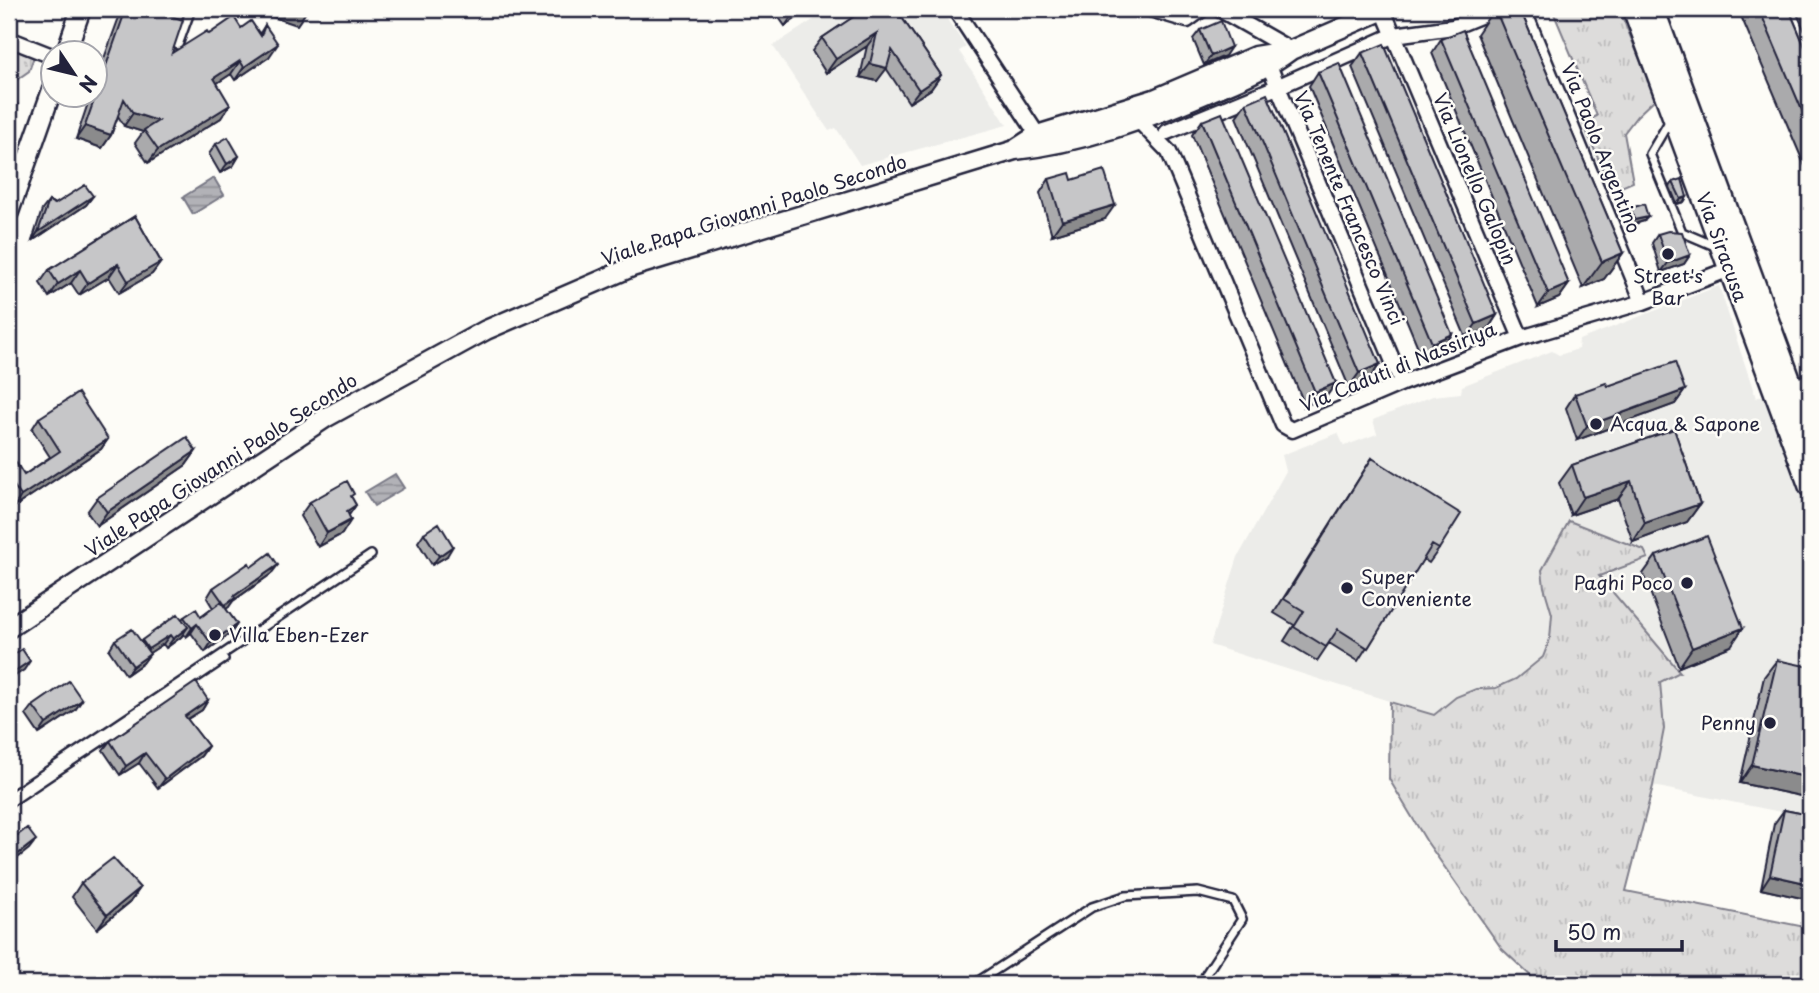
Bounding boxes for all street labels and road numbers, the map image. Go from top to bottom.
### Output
street label: Via Paolo Argentino [1555,58,1649,237]
street label: Via Tenente Francesco Vinci [1288,86,1412,329]
street label: Via Lionello Galopin [1427,88,1525,269]
street label: Viale Papa Giovanni Paolo Secondo [597,146,910,272]
street label: Via Siracusa [1690,188,1756,306]
street label: Via Caduti di Nassiriya [1295,314,1501,418]
street label: Viale Papa Giovanni Paolo Secondo [79,365,362,563]

